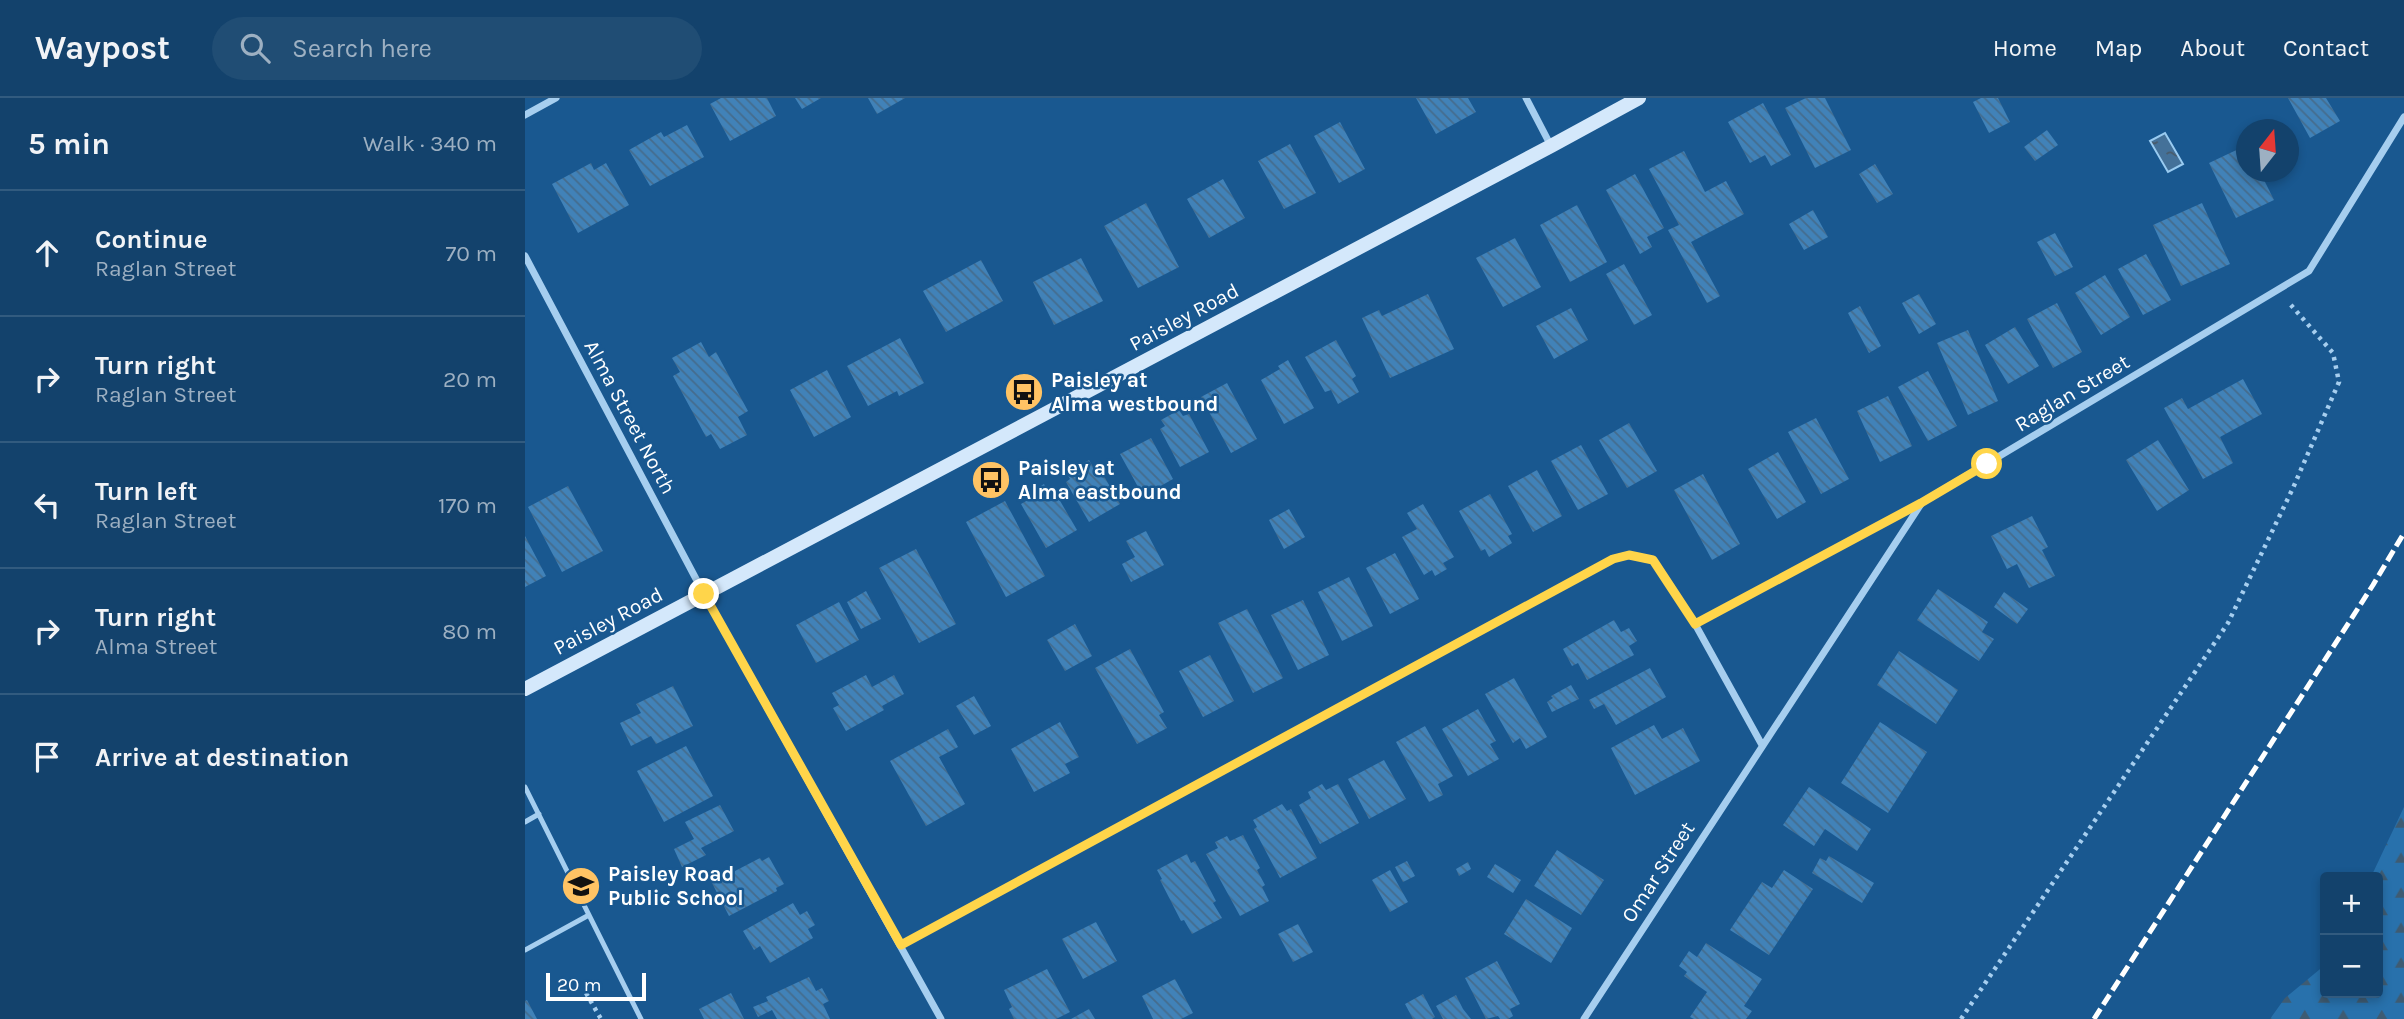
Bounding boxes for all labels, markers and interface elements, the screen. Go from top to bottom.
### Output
search box [212,17,702,80]
text: Waypost [35,29,170,67]
icon: search [236,29,274,67]
text: Search here [292,33,432,64]
text: Home [1993,34,2057,62]
text: Map [2095,34,2142,62]
text: About [2180,34,2245,62]
text: Contact [2283,34,2369,62]
north arrow [2236,119,2299,182]
text: 5 min [28,126,110,162]
text: Walk · 340 m [363,130,497,157]
text: Continue [95,224,207,255]
icon: ahead [28,234,66,272]
text: 70 m [446,240,497,267]
text: Raglan Street [95,255,236,282]
street label: Paisley Road [1125,278,1243,356]
street label: Alma Street North [579,336,681,498]
street label: Raglan Street [2011,349,2134,437]
text: Turn right [95,350,216,381]
icon: right [28,360,66,398]
text: 20 m [443,366,497,393]
place label: Paisley at Alma westbound [1051,368,1218,416]
bus stop icon: Paisley at Alma westbound [1003,371,1045,413]
text: Raglan Street [95,381,236,408]
route start [1971,448,2002,479]
place label: Paisley at Alma eastbound [1018,456,1182,504]
bus stop icon: Paisley at Alma eastbound [970,459,1012,501]
text: Turn left [95,476,197,507]
icon: left [28,486,66,524]
text: 170 m [438,492,497,519]
text: Raglan Street [95,507,236,534]
route end [688,578,719,609]
street label: Paisley Road [549,582,667,660]
text: Turn right [95,602,216,633]
icon: right [28,612,66,650]
text: 80 m [442,618,497,645]
text: Alma Street [95,633,217,660]
icon: arrive [28,738,66,776]
text: Arrive at destination [95,742,349,773]
street label: Omar Street [1617,817,1699,927]
place label: Paisley Road Public School [608,862,744,910]
school or university icon: Paisley Road Public School [560,865,602,907]
map controls [2320,872,2383,998]
button: + [2320,872,2383,935]
button: − [2320,935,2383,998]
scale bar [546,970,646,1002]
text: 20 m [557,974,602,996]

